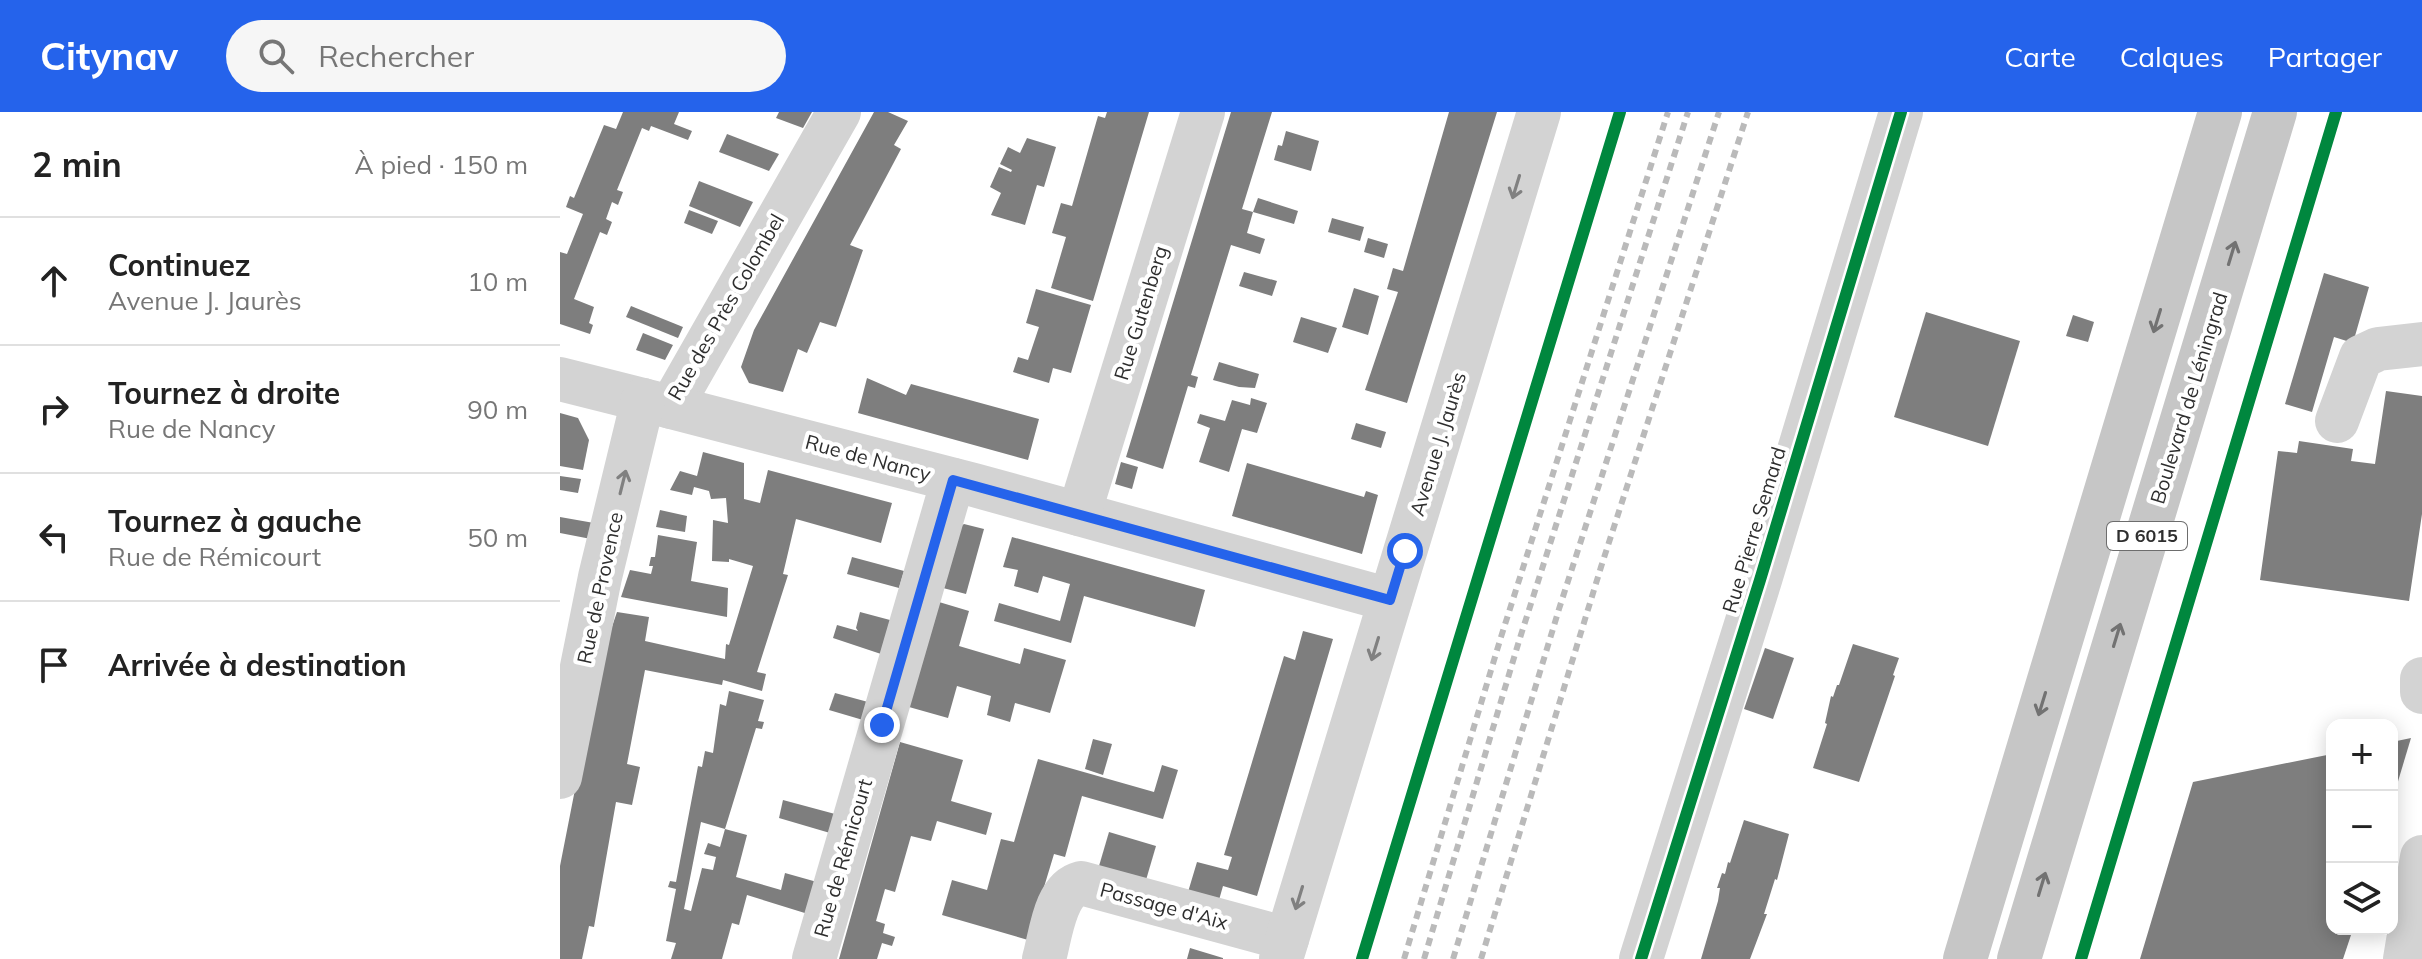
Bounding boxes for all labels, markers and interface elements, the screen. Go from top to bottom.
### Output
search box [226,20,786,92]
text: Citynav [40,32,178,80]
icon: search [254,34,298,78]
text: Rechercher [318,37,474,75]
text: Carte [2004,39,2076,74]
text: Calques [2120,39,2224,74]
text: Partager [2268,39,2382,74]
text: 2 min [32,143,122,186]
text: À pied · 150 m [355,148,528,181]
one-way arrow [1508,173,1523,199]
street label: Rue des Près Colombel [662,209,789,404]
one-way arrow [2226,240,2241,265]
street label: Rue Gutenberg [1108,243,1173,383]
text: Continuez [108,246,251,284]
icon: ahead [32,259,76,303]
text: 10 m [467,265,528,298]
text: Avenue J. Jaurès [108,284,302,317]
street label: Boulevard de Léningrad [2144,289,2233,507]
one-way arrow [2149,307,2164,333]
street label: Avenue J. Jaurès [1404,369,1471,519]
text: Tournez à droite [108,374,340,412]
icon: right [32,387,76,431]
text: 90 m [467,393,528,426]
text: Rue de Nancy [108,412,276,445]
street label: Rue de Nancy [803,429,934,486]
street label: Rue Pierre Semard [1716,444,1791,616]
one-way arrow [617,469,632,495]
text: Tournez à gauche [108,502,362,540]
street label: Rue de Provence [571,510,628,666]
icon: left [32,515,76,559]
text: 50 m [467,521,528,554]
road number: D 6015 [2107,522,2187,550]
route start [1387,533,1423,569]
text: Rue de Rémicourt [108,540,321,573]
one-way arrow [2110,623,2125,649]
one-way arrow [1367,636,1382,662]
icon: arrive [32,643,76,687]
text: Arrivée à destination [108,646,407,684]
one-way arrow [2034,690,2049,716]
route end [864,707,900,743]
map controls [2326,719,2398,935]
button: + [2326,719,2398,791]
street label: Rue de Rémicourt [808,776,877,940]
button: − [2326,791,2398,863]
button: layers [2326,863,2398,935]
one-way arrow [2035,872,2050,898]
street label: Passage d'Aix [1098,876,1231,935]
one-way arrow [1291,885,1306,911]

